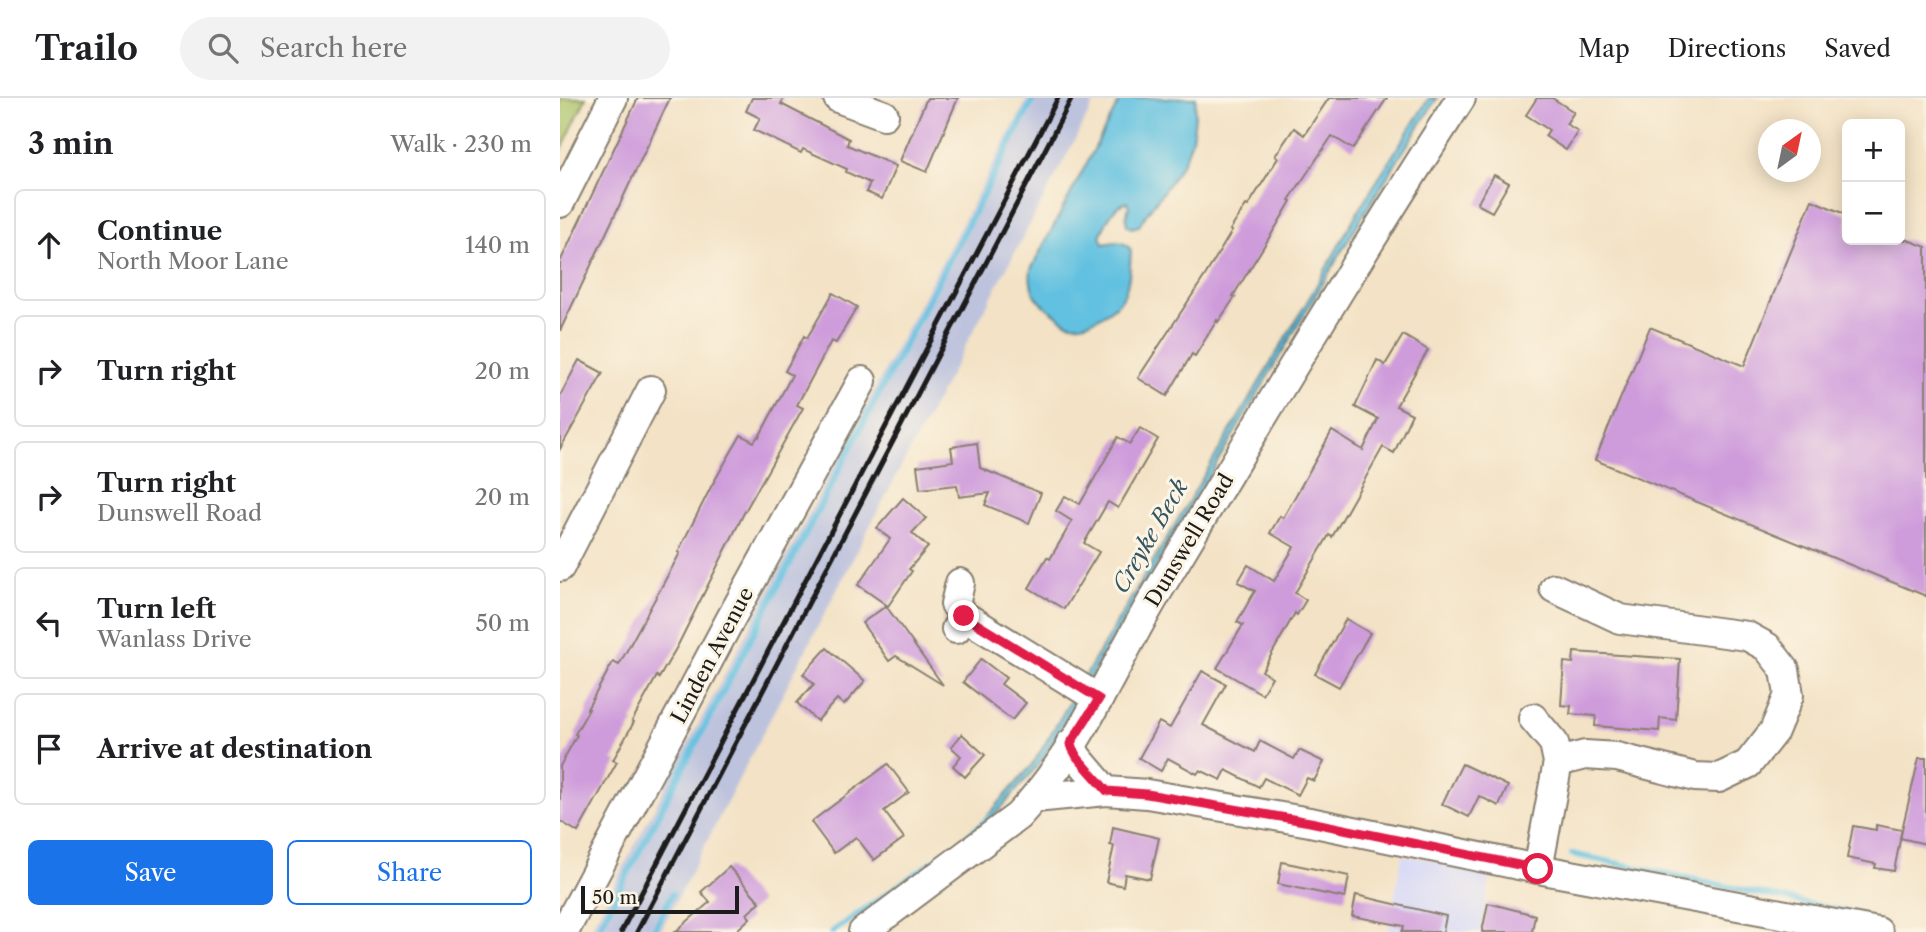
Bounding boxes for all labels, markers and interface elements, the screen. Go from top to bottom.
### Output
search box [180,17,670,80]
text: Trailo [35,28,138,69]
icon: search [204,29,242,67]
text: Search here [260,32,407,64]
text: Map [1578,34,1630,63]
text: Directions [1668,34,1786,63]
text: Saved [1824,34,1891,63]
north arrow [1758,119,1821,182]
map controls [1842,119,1905,245]
button: + [1842,119,1905,182]
text: 3 min [28,125,114,162]
text: Walk · 230 m [390,130,532,158]
button: − [1842,182,1905,245]
text: Continue [97,215,222,247]
icon: ahead [30,226,68,264]
text: 140 m [465,231,530,259]
text: North Moor Lane [97,247,289,275]
icon: right [30,352,68,390]
text: Turn right [97,355,236,387]
text: 20 m [475,357,530,385]
text: Turn right [97,467,236,499]
street label: Dunswell Road [1139,469,1239,611]
water label: Creyke Beck [1106,474,1194,598]
icon: right [30,478,68,516]
text: 20 m [475,483,530,511]
text: Dunswell Road [97,499,262,527]
street label: Linden Avenue [666,583,758,727]
text: Turn left [97,593,216,625]
route end [948,600,979,631]
icon: left [30,604,68,642]
text: 50 m [475,609,530,637]
text: Wanlass Drive [97,625,252,653]
icon: arrive [30,730,68,768]
text: Arrive at destination [97,733,372,765]
button: Save [28,840,273,905]
button: Share [287,840,532,905]
route start [1522,853,1553,884]
scale bar [581,883,738,915]
text: 50 m [592,886,637,909]

